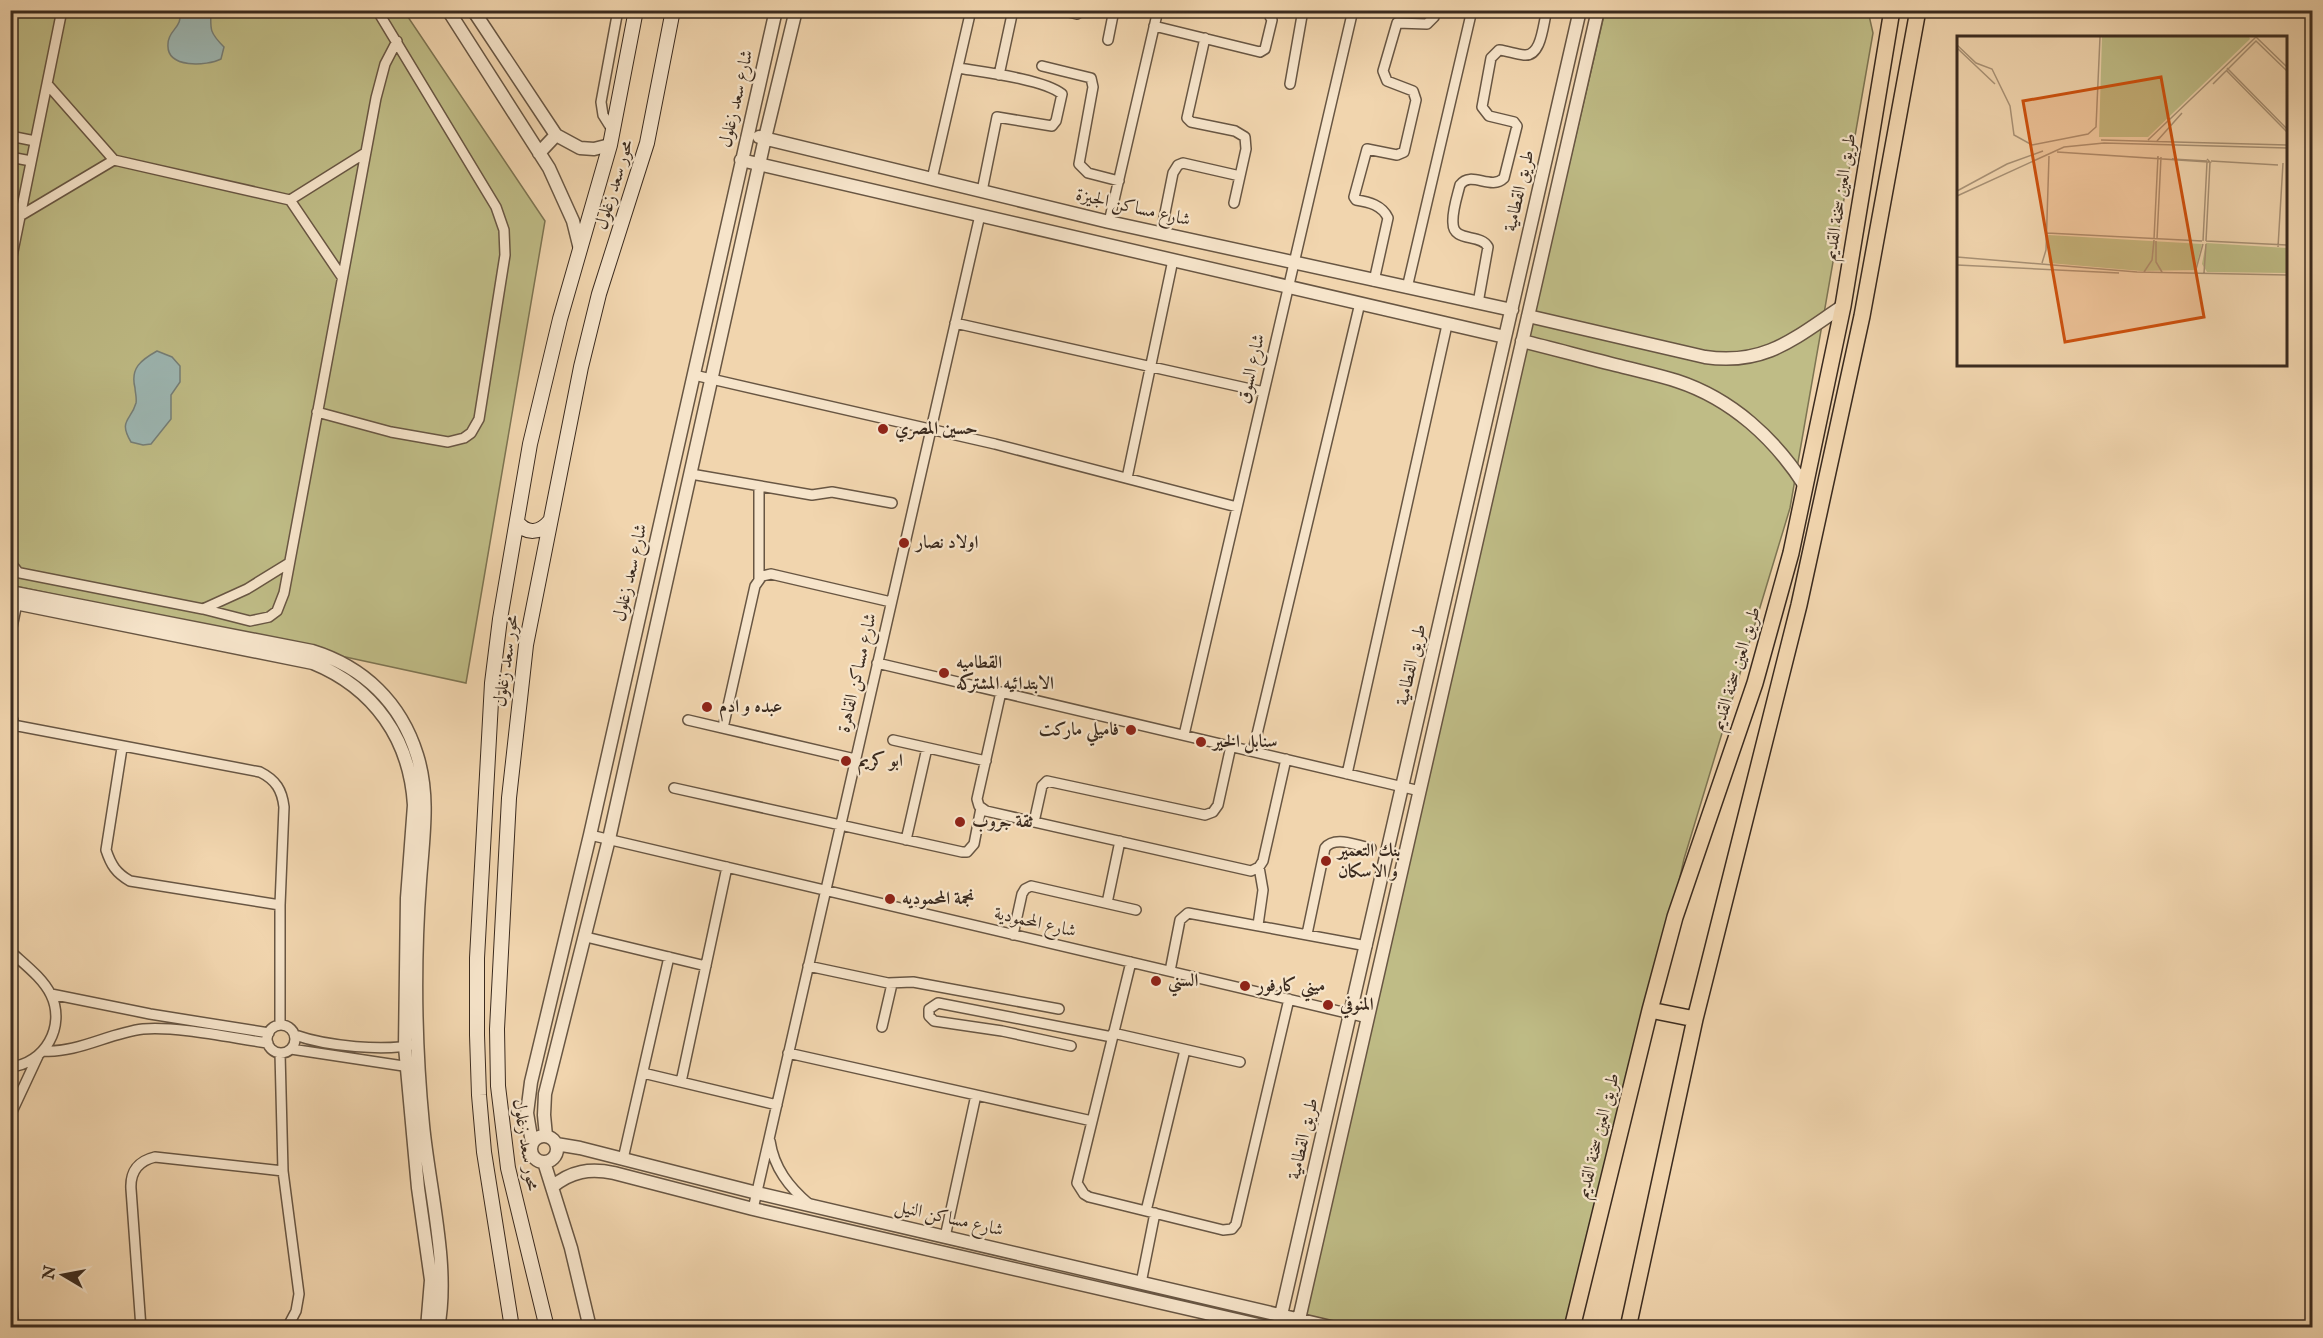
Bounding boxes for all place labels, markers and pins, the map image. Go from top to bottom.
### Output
place label: حسين المصري [895,418,978,443]
marker: حسين المصري [876,422,890,436]
place label: اولاد نصار [914,532,979,555]
marker: اولاد نصار [897,536,911,550]
place label: القطاميه الابتدائيه المشتركه [956,652,1054,696]
marker: القطاميه الابتدائيه المشتركه [937,666,951,680]
place label: عبده و ادم [719,696,782,722]
marker: عبده و ادم [700,700,714,714]
place label: فاميلي ماركت [1039,719,1119,747]
marker: فاميلي ماركت [1124,723,1138,737]
place label: سنابل الخير [1211,731,1277,754]
marker: سنابل الخير [1194,735,1208,749]
place label: ابو كريم [858,750,903,776]
marker: ابو كريم [839,754,853,768]
place label: ثقة جروب [972,811,1033,834]
marker: ثقة جروب [953,815,967,829]
place label: بنك التعمير و الاسكان [1336,840,1400,884]
marker: بنك التعمير و الاسكان [1319,854,1333,868]
place label: نجمة المحموديه [902,888,975,911]
marker: نجمة المحموديه [883,892,897,906]
place label: السني [1168,970,1198,997]
marker: السني [1149,974,1163,988]
place label: ميني كارفور [1255,975,1325,1002]
marker: ميني كارفور [1238,979,1252,993]
place label: المنوفي [1339,994,1374,1019]
marker: المنوفي [1321,998,1335,1012]

